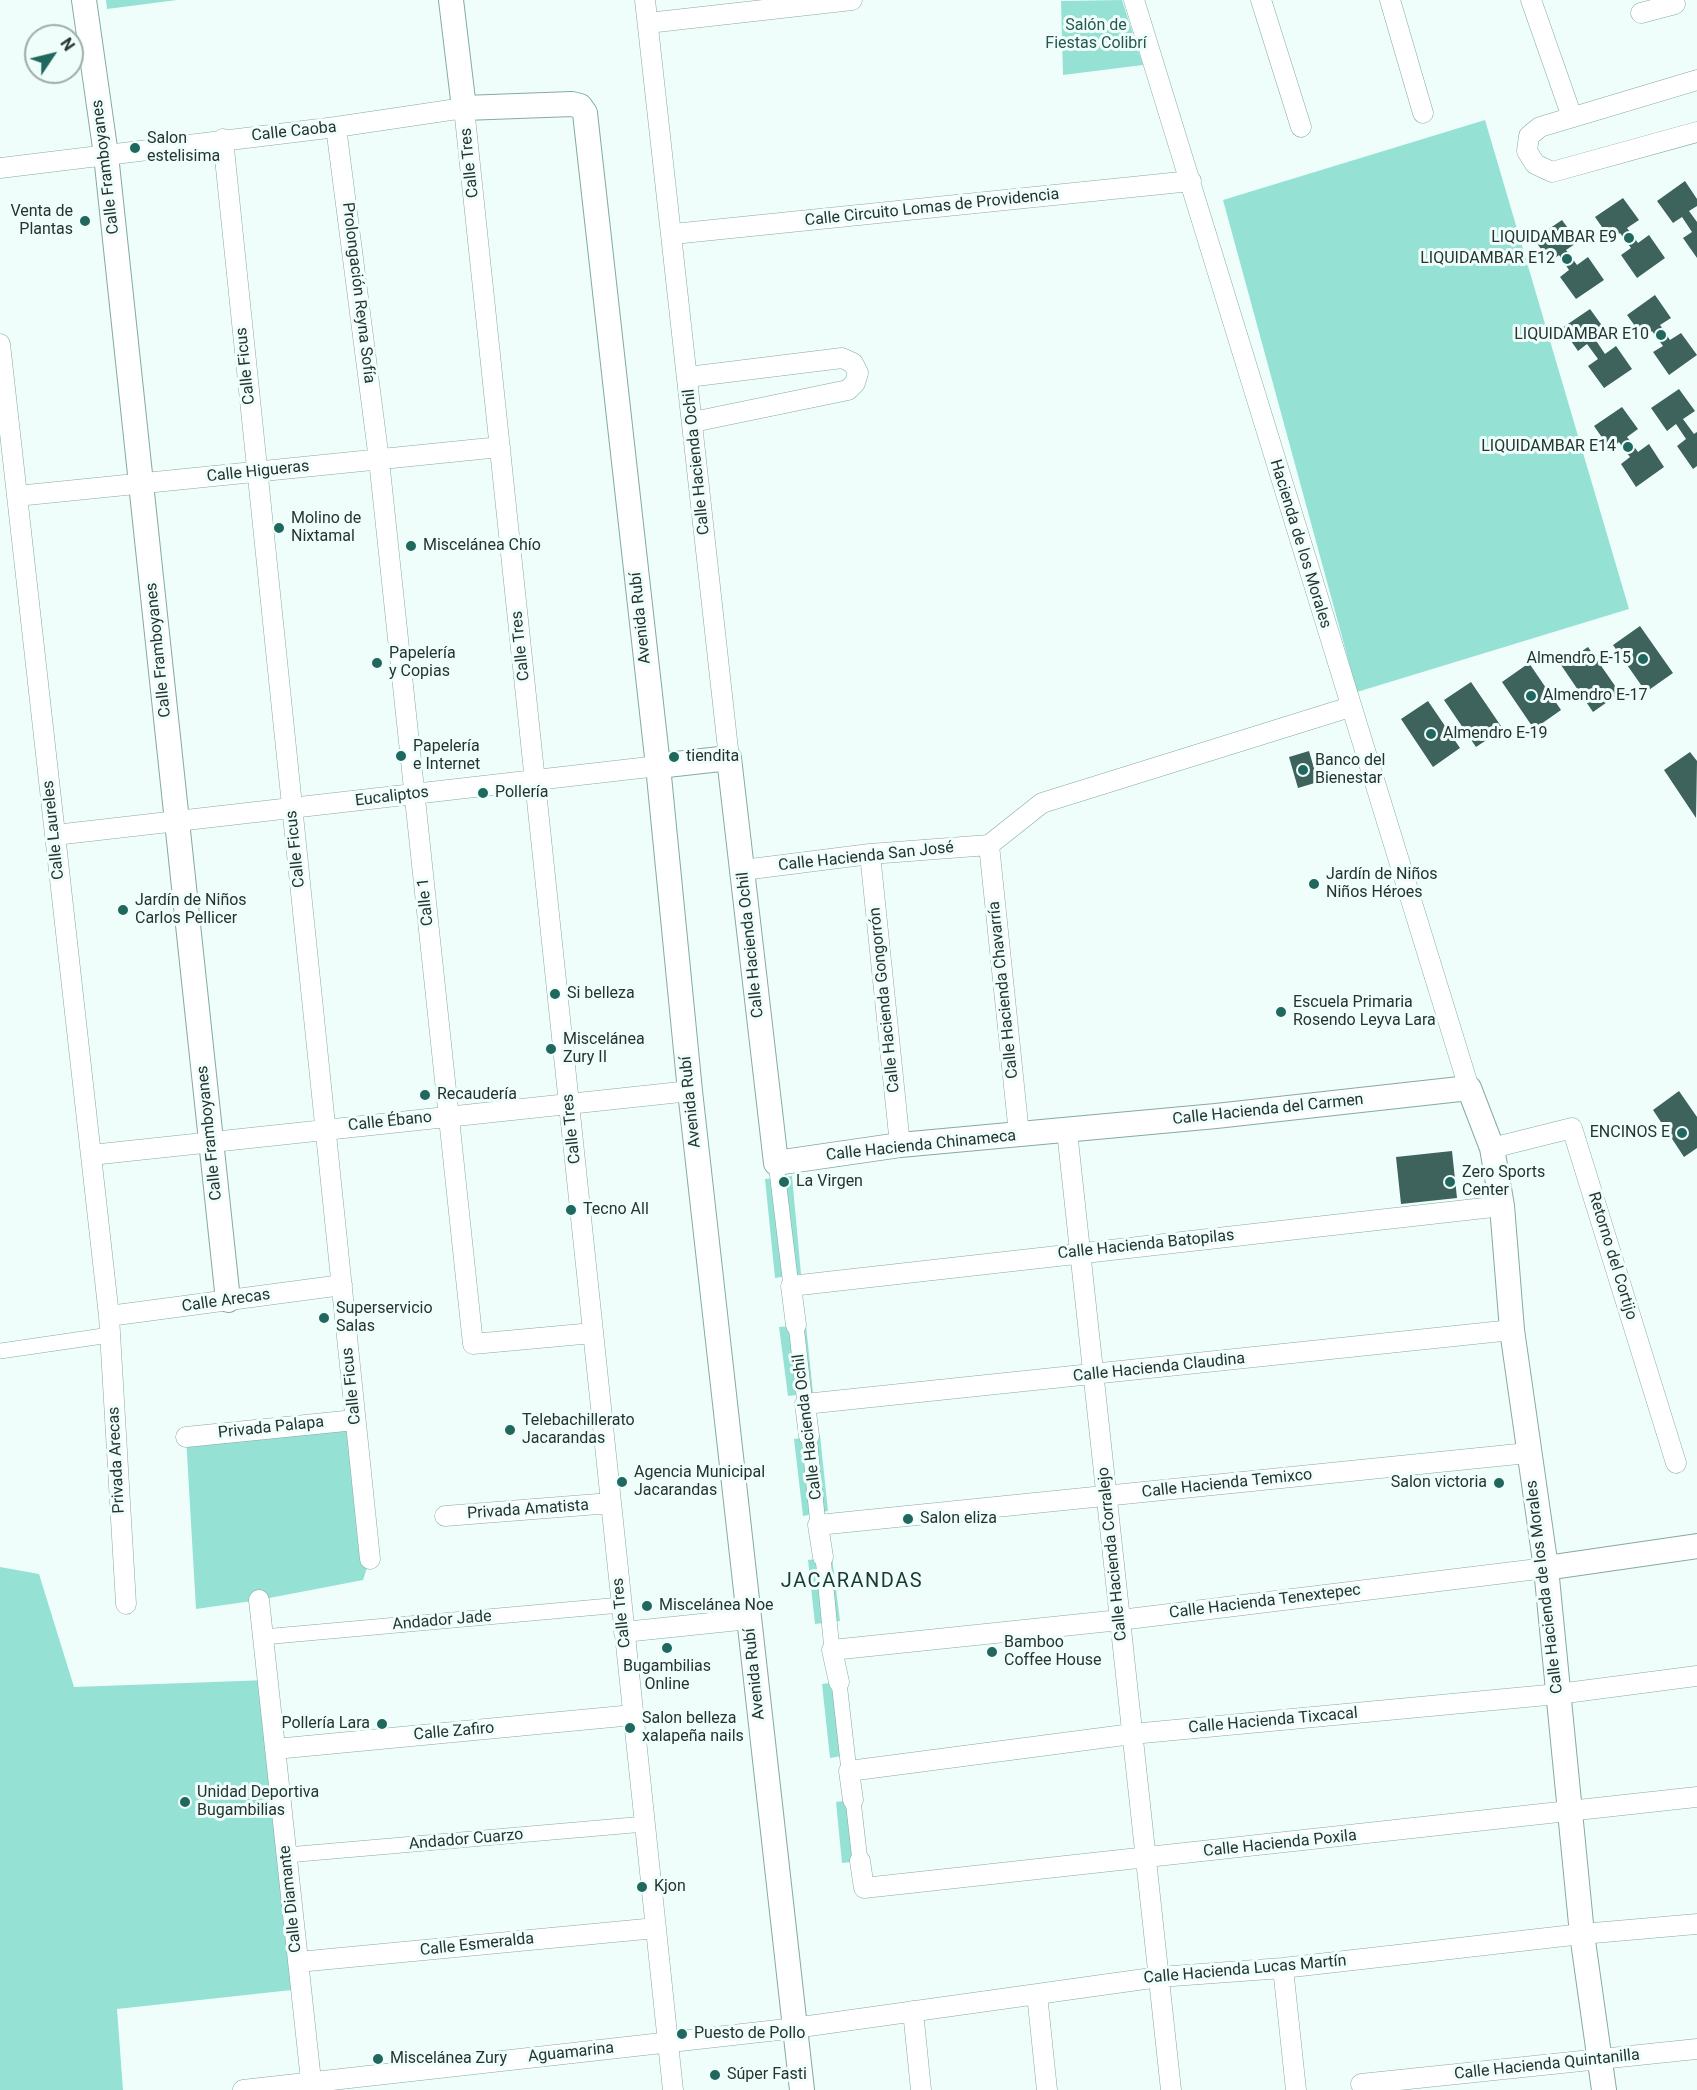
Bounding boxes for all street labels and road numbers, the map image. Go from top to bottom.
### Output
street label: Calle Framboyanes [88,99,124,235]
street label: Calle Caoba [251,118,337,146]
street label: Calle Tres [457,127,483,199]
street label: Calle Circuito Lomas de Providencia [804,185,1060,231]
street label: Prolongación Reyna Sofía [337,201,379,385]
street label: Calle Ficus [232,326,260,406]
street label: Calle Hacienda Ochil [680,388,714,536]
street label: Calle Higueras [206,457,310,487]
street label: Hacienda de los Morales [1265,457,1335,631]
street label: Avenida Rubí [627,571,655,665]
street label: Calle Framboyanes [142,582,176,718]
street label: Calle Tres [508,610,534,682]
street label: Calle Laureles [39,779,69,881]
street label: Eucaliptos [354,783,430,811]
street label: Calle Ficus [282,809,310,889]
street label: Calle Hacienda San José [777,838,955,876]
street label: Calle Hacienda Ochil [734,871,768,1019]
street label: Calle 1 [414,877,438,927]
street label: Calle Hacienda Chavarría [985,900,1023,1080]
street label: Calle Hacienda Gongorrón [866,906,904,1094]
street label: Avenida Rubí [677,1055,705,1149]
street label: Calle Framboyanes [193,1065,227,1201]
street label: Calle Hacienda del Carmen [1172,1090,1364,1130]
street label: Calle Tres [559,1093,585,1165]
street label: Calle Ébano [347,1108,433,1136]
street label: Calle Hacienda Chinameca [825,1126,1017,1166]
street label: Retorno del Cortijo [1583,1190,1641,1322]
street label: Calle Hacienda Batopilas [1057,1226,1235,1264]
street label: Calle Arecas [181,1285,271,1317]
street label: Calle Ficus [338,1346,366,1426]
street label: Calle Hacienda Claudina [1072,1349,1246,1387]
street label: Calle Hacienda Ochil [790,1353,826,1501]
street label: Privada Arecas [105,1406,129,1514]
street label: Privada Palapa [217,1413,325,1443]
street label: Calle Hacienda Corralejo [1094,1466,1132,1642]
street label: Calle Hacienda Temixco [1141,1466,1313,1502]
street label: Calle Hacienda de los Morales [1522,1479,1568,1695]
street label: Privada Amatista [467,1496,589,1524]
street label: Calle Tres [609,1577,635,1649]
street label: Calle Hacienda Tenextepec [1168,1581,1362,1623]
street label: Andador Jade [392,1607,492,1635]
street label: Avenida Rubí [741,1627,769,1721]
street label: Calle Hacienda Tixcacal [1187,1704,1359,1738]
street label: Calle Zafiro [413,1719,495,1745]
street label: Andador Cuarzo [408,1825,524,1855]
street label: Calle Hacienda Poxila [1202,1826,1358,1862]
street label: Calle Diamante [276,1844,306,1954]
street label: Calle Esmeralda [419,1929,535,1961]
street label: Calle Hacienda Lucas Martín [1143,1952,1347,1988]
street label: Aguamarina [527,2039,615,2067]
street label: Calle Hacienda Quintanilla [1453,2046,1641,2084]

